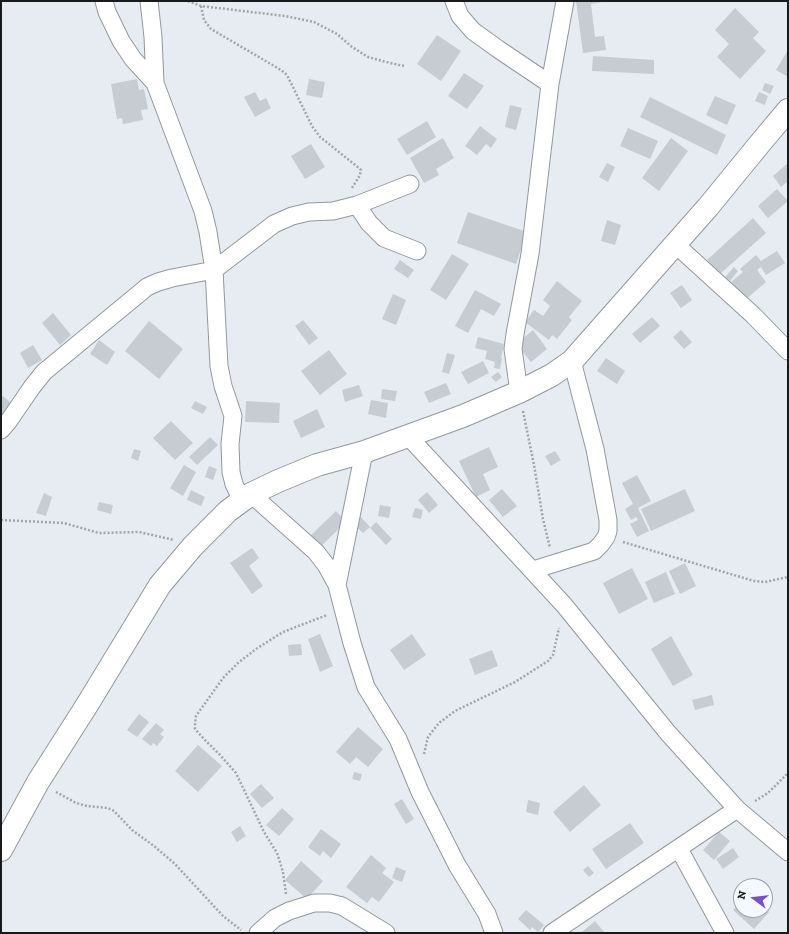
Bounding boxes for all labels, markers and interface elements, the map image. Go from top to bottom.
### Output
north arrow [733,878,773,918]
text: N [735,889,749,901]

